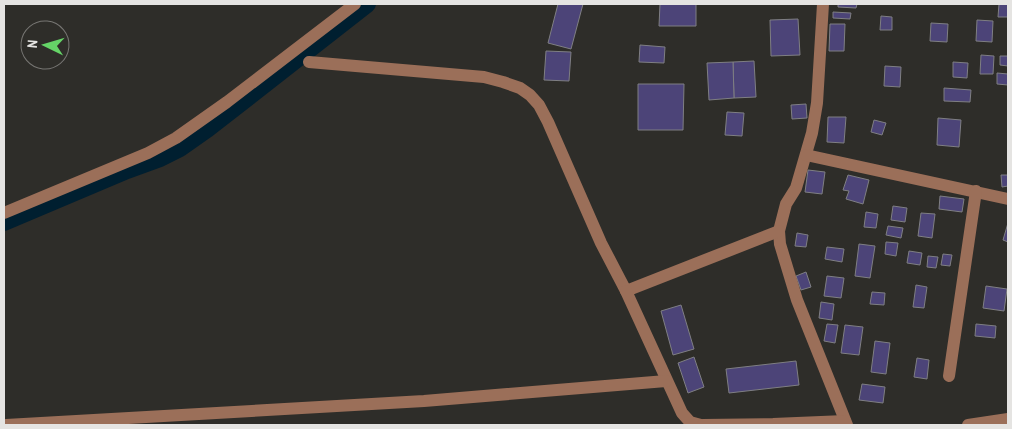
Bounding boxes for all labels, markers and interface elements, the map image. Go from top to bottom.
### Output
north arrow [20,20,70,70]
text: N [23,39,41,49]

